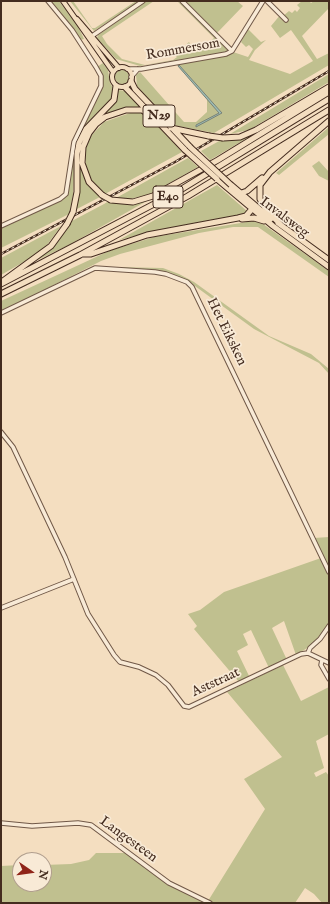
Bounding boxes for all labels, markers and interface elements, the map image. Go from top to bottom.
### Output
street label: Rommersom [145,35,221,65]
road number: N29 [143,105,175,127]
road number: E40 [153,186,183,208]
street label: Invalsweg [256,194,312,242]
street label: Het Eiksken [202,295,250,369]
street label: Aststraat [189,665,243,701]
street label: Langesteen [96,813,160,867]
north arrow [12,852,52,892]
text: N [35,868,51,881]

